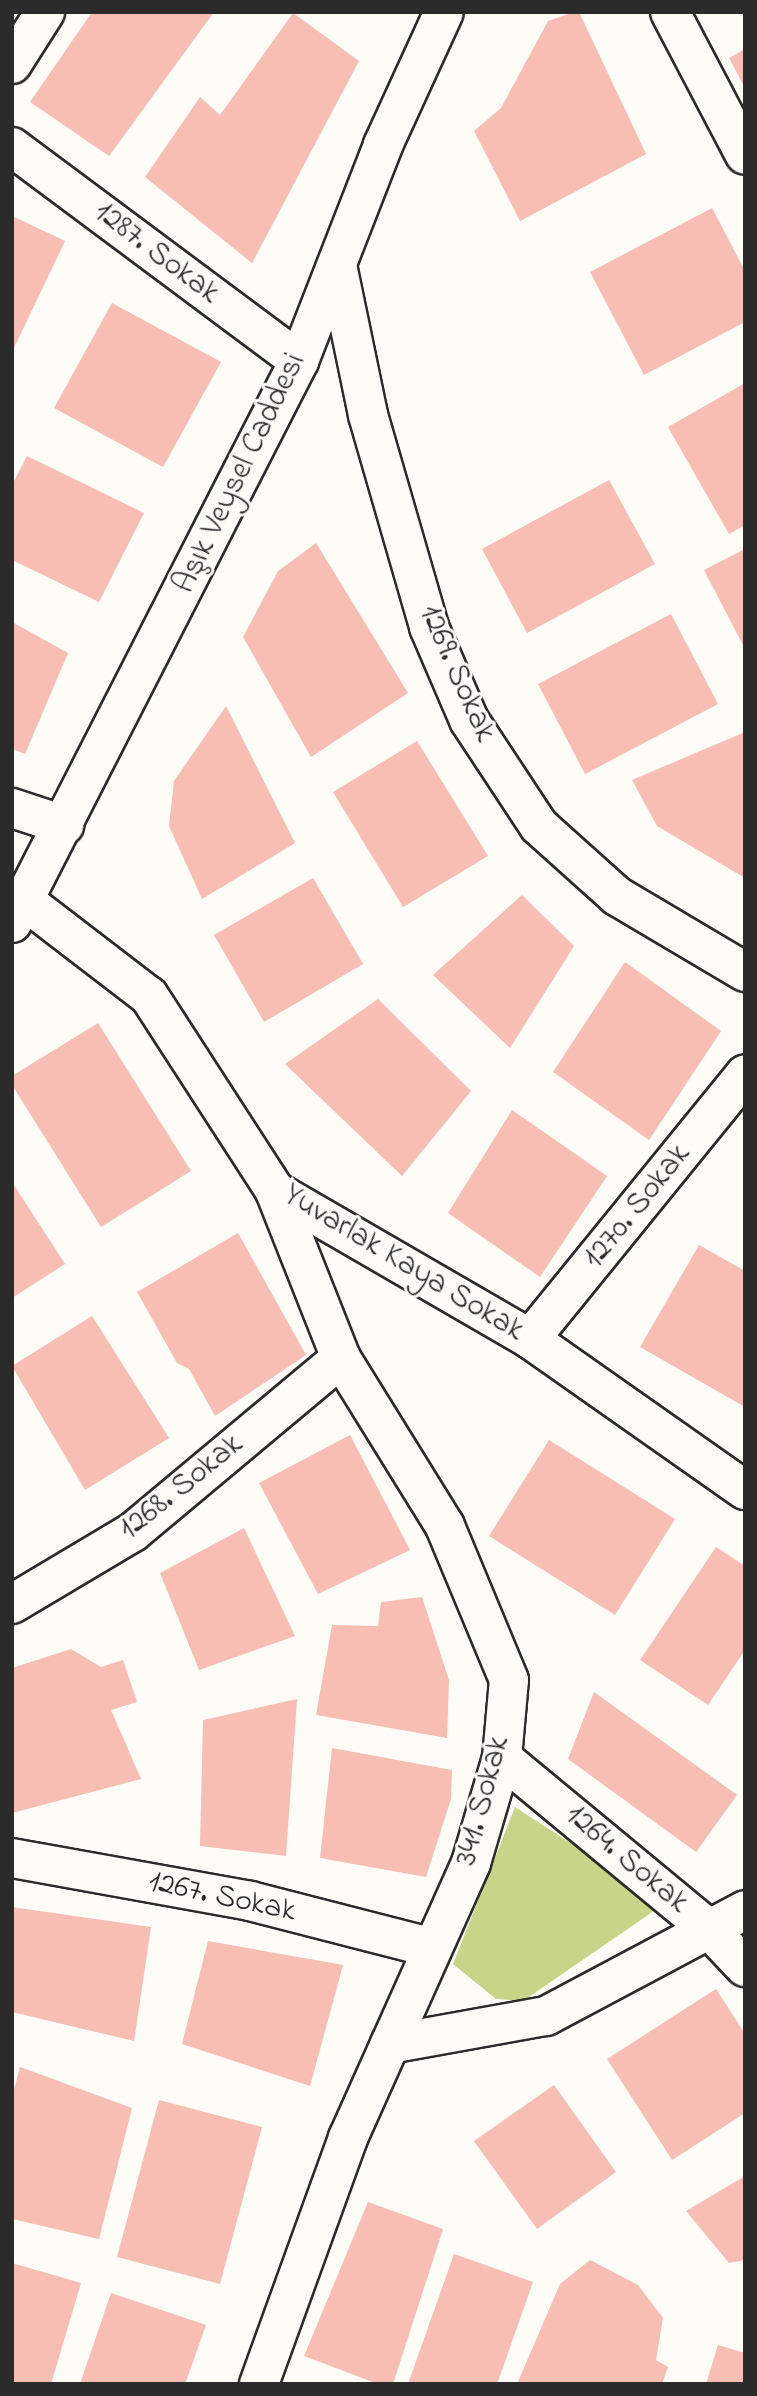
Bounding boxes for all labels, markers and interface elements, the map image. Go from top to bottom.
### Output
street label: 1287. Sokak [86,194,226,314]
street label: Aşık Veysel Caddesi [166,348,316,600]
street label: 1269. Sokak [409,600,503,748]
street label: 1270. Sokak [576,1137,700,1277]
street label: Yuvarlak Kaya Sokak [275,1177,531,1351]
street label: 1268. Sokak [112,1426,252,1550]
street label: 341. Sokak [448,1732,520,1870]
street label: 1264. Sokak [556,1797,696,1923]
street label: 1267. Sokak [145,1864,299,1932]

